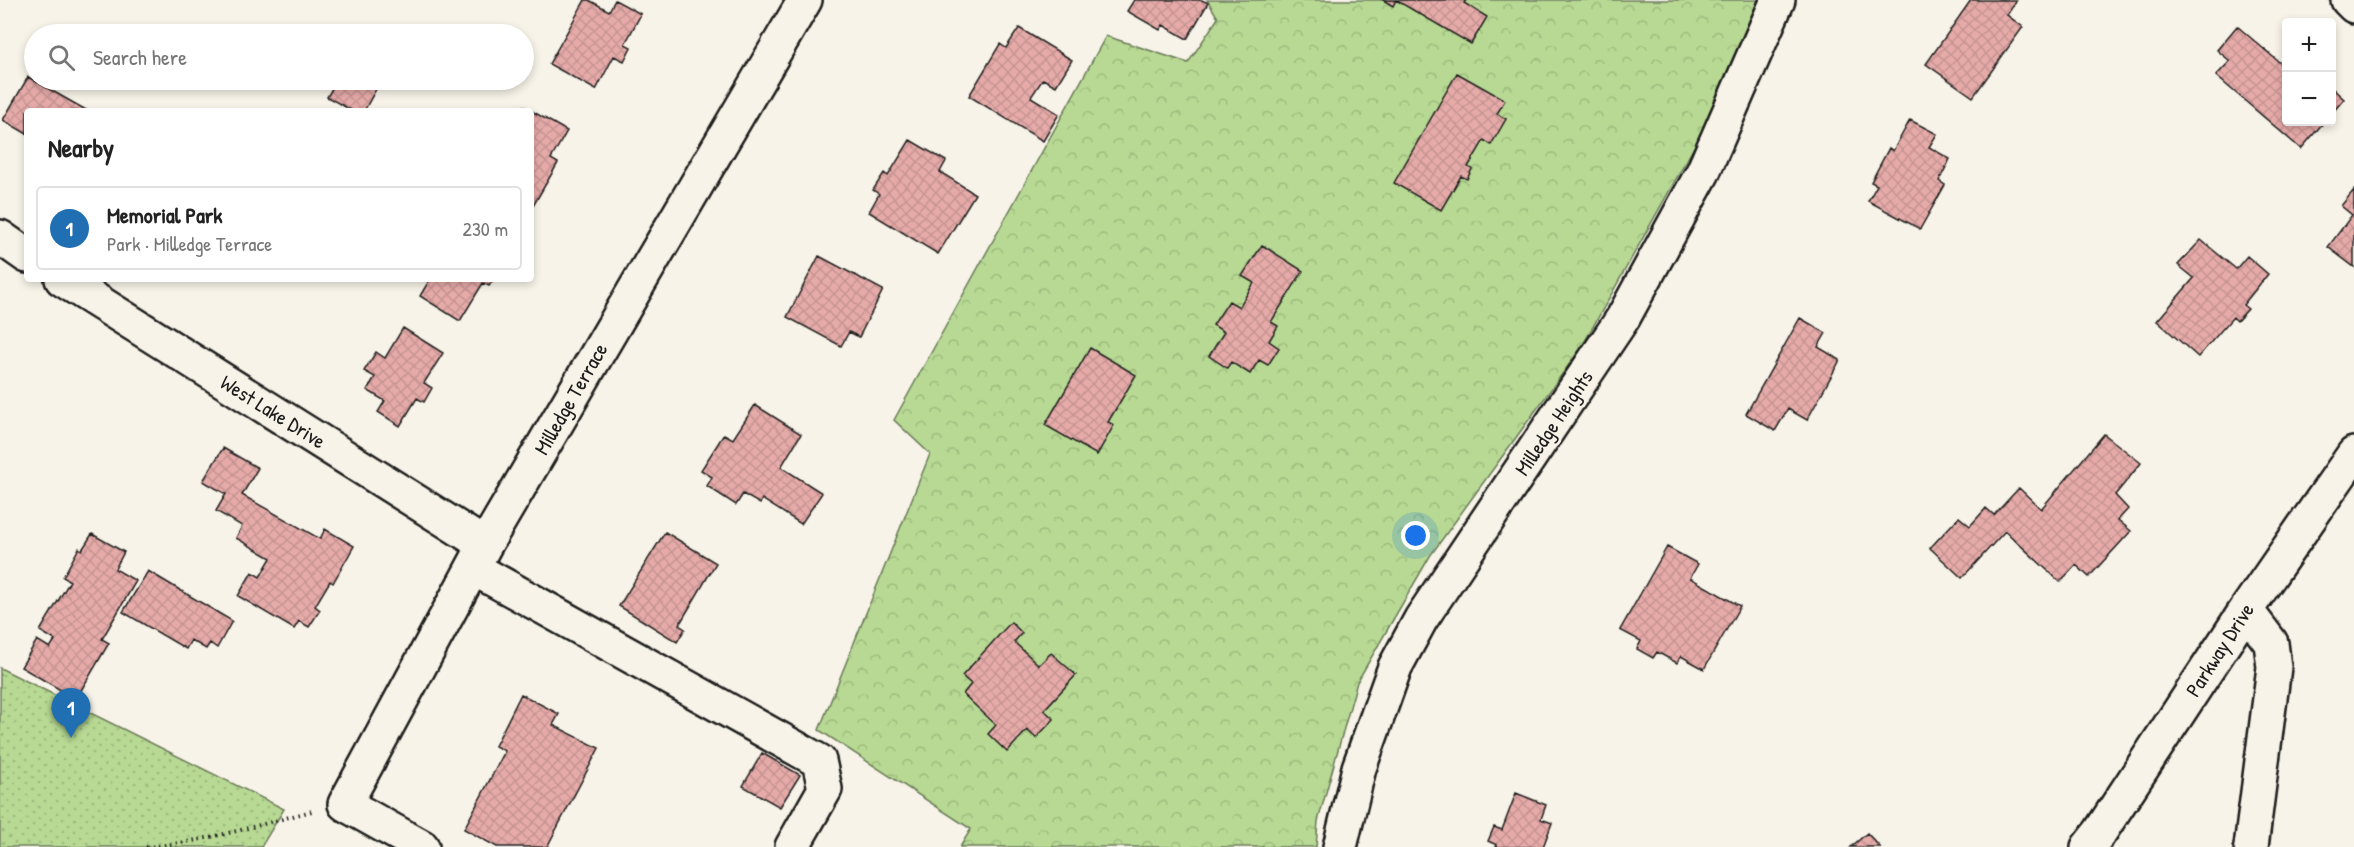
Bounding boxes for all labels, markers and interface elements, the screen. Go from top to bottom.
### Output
map controls [2282,18,2336,126]
button: + [2282,18,2336,72]
search box [24,24,534,90]
icon: search [45,41,78,74]
text: Search here [93,42,187,72]
button: − [2282,72,2336,126]
text: Nearby [48,130,114,165]
text: Memorial Park [107,200,222,230]
text: 1 [66,215,73,242]
text: 230 m [463,215,508,242]
text: Park · Milledge Terrace [107,230,272,257]
street label: Milledge Terrace [527,338,614,460]
street label: Milledge Heights [1508,364,1600,481]
street label: West Lake Drive [215,368,331,455]
your location [1401,521,1430,550]
street label: Parkway Drive [2178,597,2261,702]
pin: 1 [52,688,90,738]

